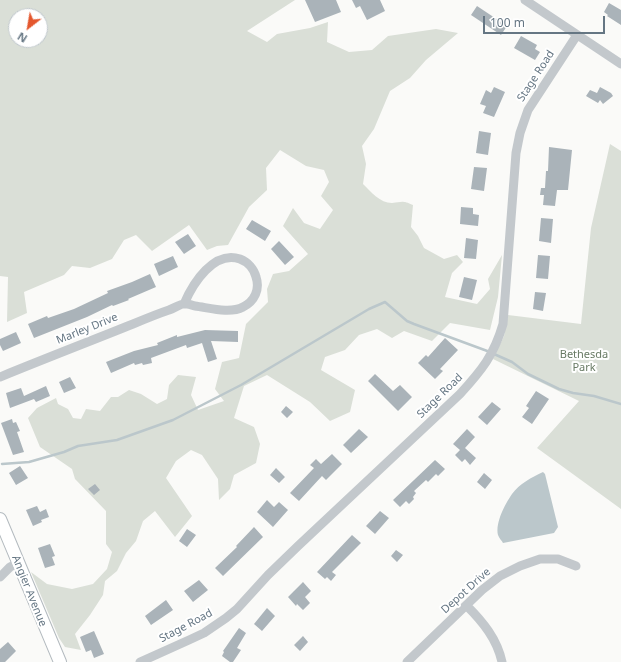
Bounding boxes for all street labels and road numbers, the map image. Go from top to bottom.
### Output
street label: Stage Road [515,48,557,104]
street label: Marley Drive [54,311,120,347]
street label: Stage Road [414,371,466,421]
street label: Angier Avenue [9,553,49,629]
street label: Depot Drive [439,565,493,617]
street label: Stage Road [157,606,215,646]

